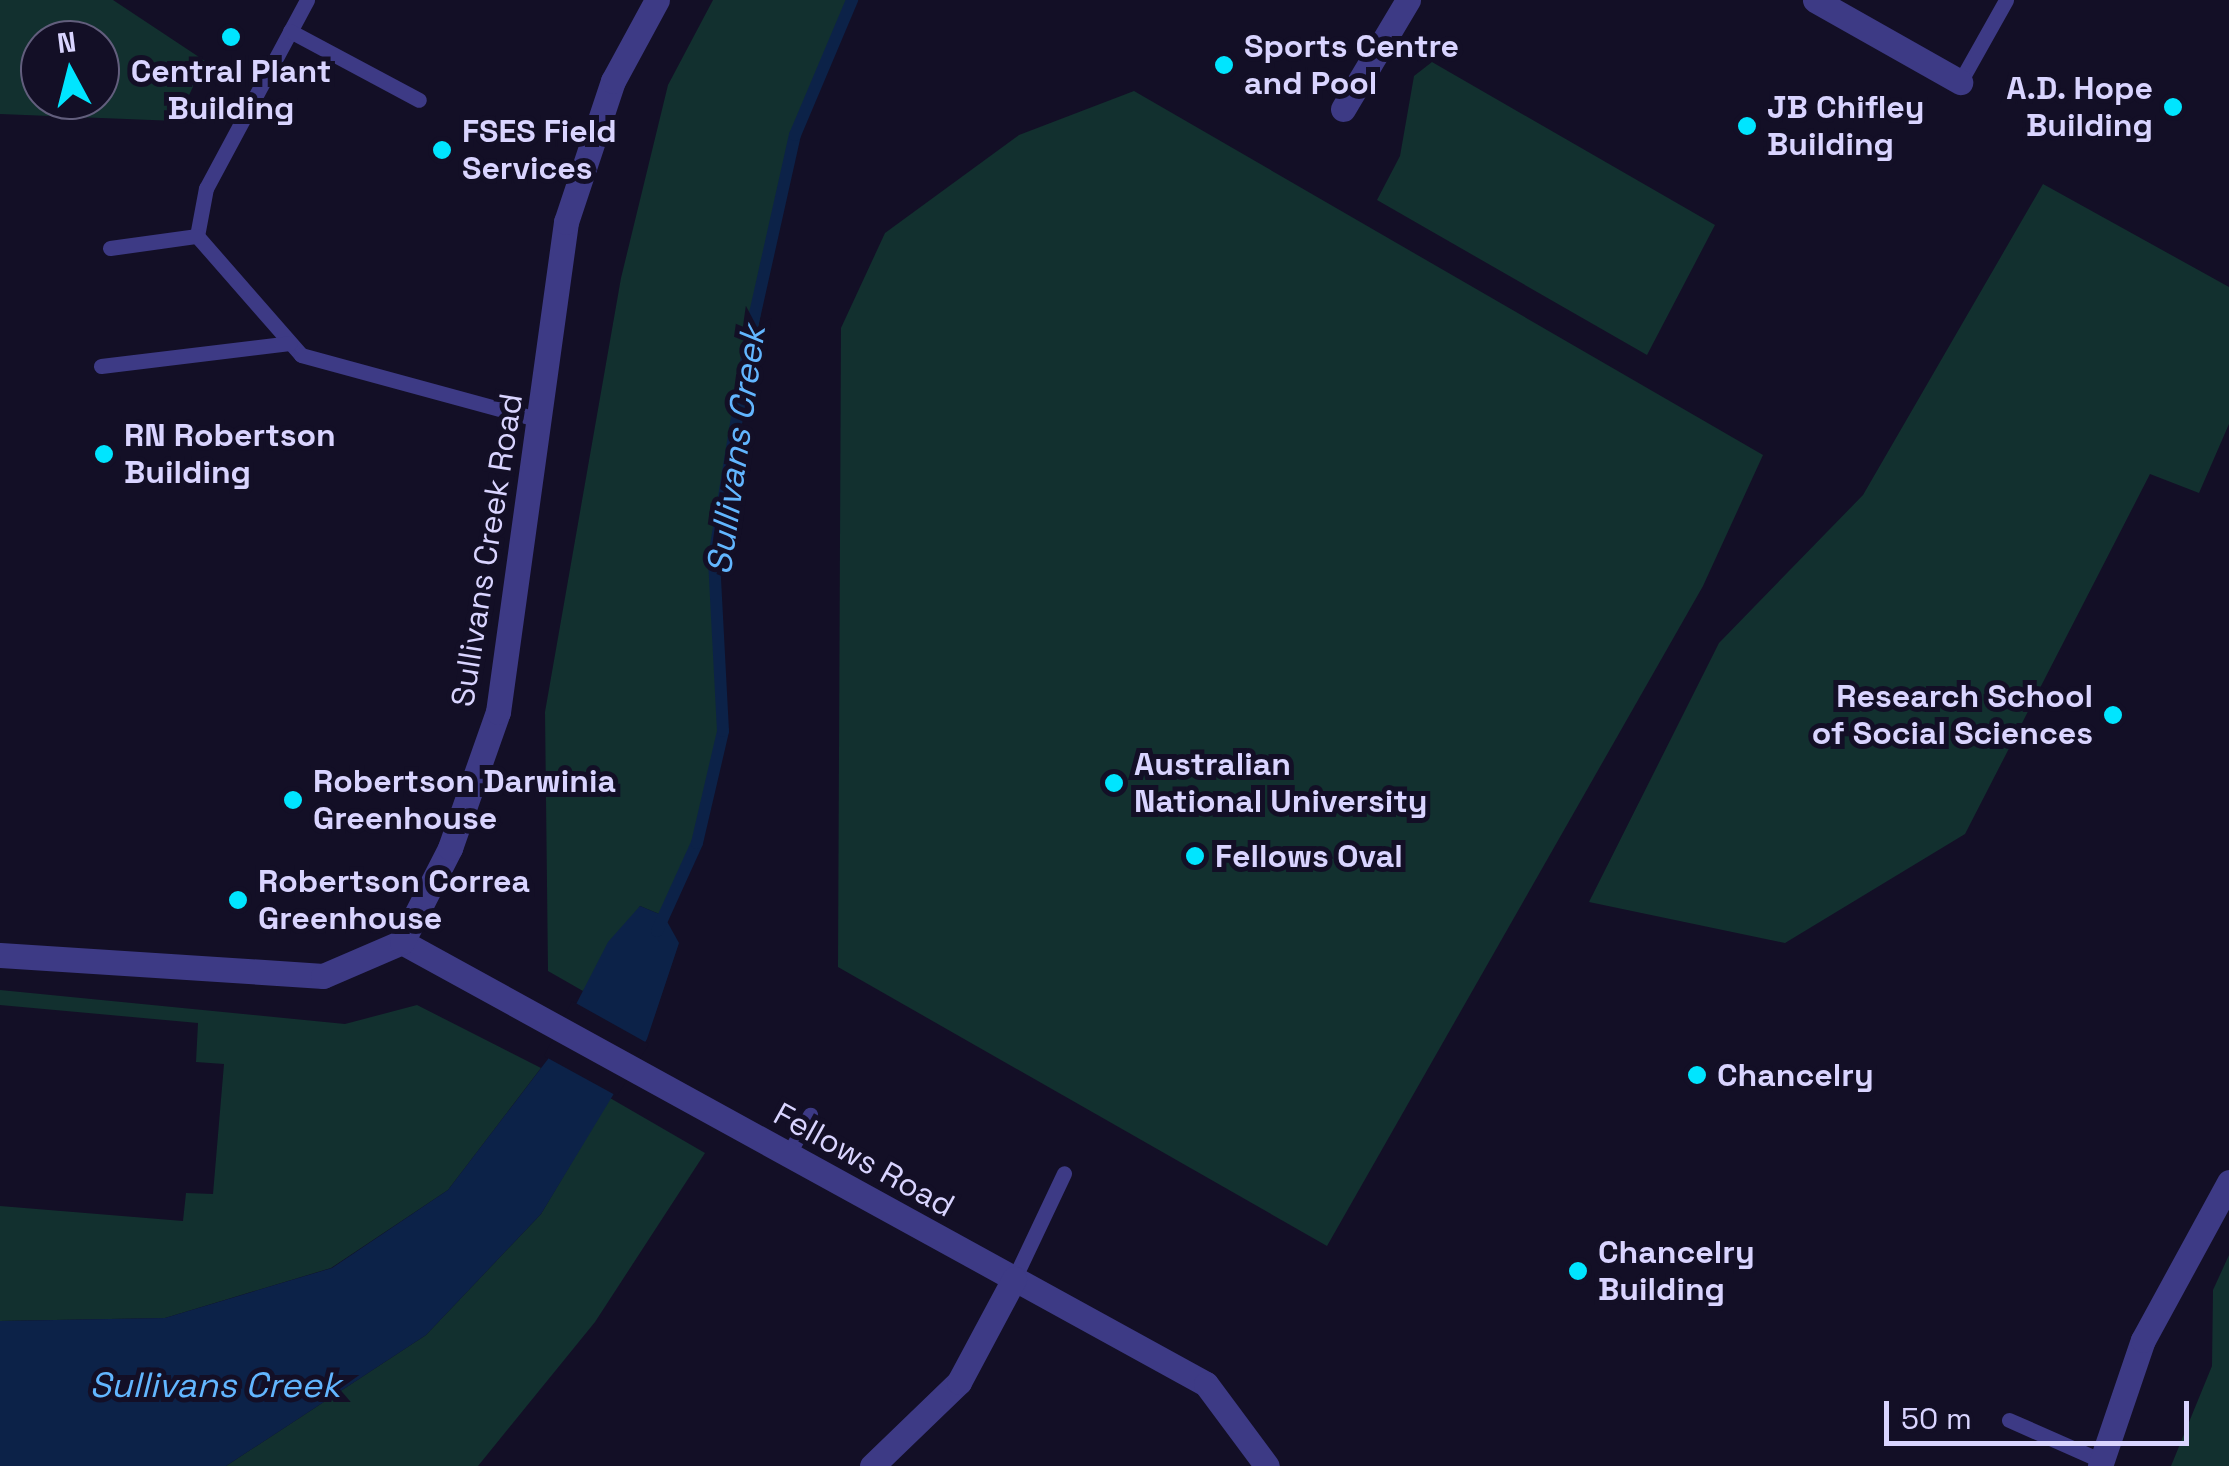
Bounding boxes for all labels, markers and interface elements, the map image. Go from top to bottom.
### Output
north arrow [20,20,120,120]
text: N [55,23,78,61]
marker: Central Plant Building [220,26,242,48]
place label: Sports Centre and Pool [1244,28,1459,103]
place label: Central Plant Building [131,53,331,128]
marker: Sports Centre and Pool [1213,54,1235,76]
place label: A.D. Hope Building [2005,70,2153,145]
place label: JB Chifley Building [1767,89,1924,164]
marker: A.D. Hope Building [2162,96,2184,118]
place label: FSES Field Services [462,113,617,188]
marker: JB Chifley Building [1736,115,1758,137]
marker: FSES Field Services [431,139,453,161]
water label: Sullivans Creek [698,323,774,577]
street label: Sullivans Creek Road [443,391,531,709]
place label: RN Robertson Building [124,417,336,492]
marker: RN Robertson Building [93,443,115,465]
place label: Research School of Social Sciences [1812,678,2093,753]
marker: Research School of Social Sciences [2102,704,2124,726]
place label: Australian National University [1134,746,1427,821]
place label: Robertson Darwinia Greenhouse [313,763,616,838]
marker: Australian National University [1103,772,1125,794]
marker: Robertson Darwinia Greenhouse [282,789,304,811]
place label: Fellows Oval [1215,837,1403,875]
marker: Fellows Oval [1184,845,1206,867]
place label: Robertson Correa Greenhouse [258,863,530,938]
marker: Robertson Correa Greenhouse [227,889,249,911]
place label: Chancelry [1717,1056,1874,1094]
marker: Chancelry [1686,1064,1708,1086]
street label: Fellows Road [767,1095,961,1225]
place label: Chancelry Building [1598,1234,1755,1309]
marker: Chancelry Building [1567,1260,1589,1282]
water label: Sullivans Creek [89,1364,341,1406]
scale bar [1889,1381,2194,1443]
text: 50 m [1901,1399,1972,1438]

